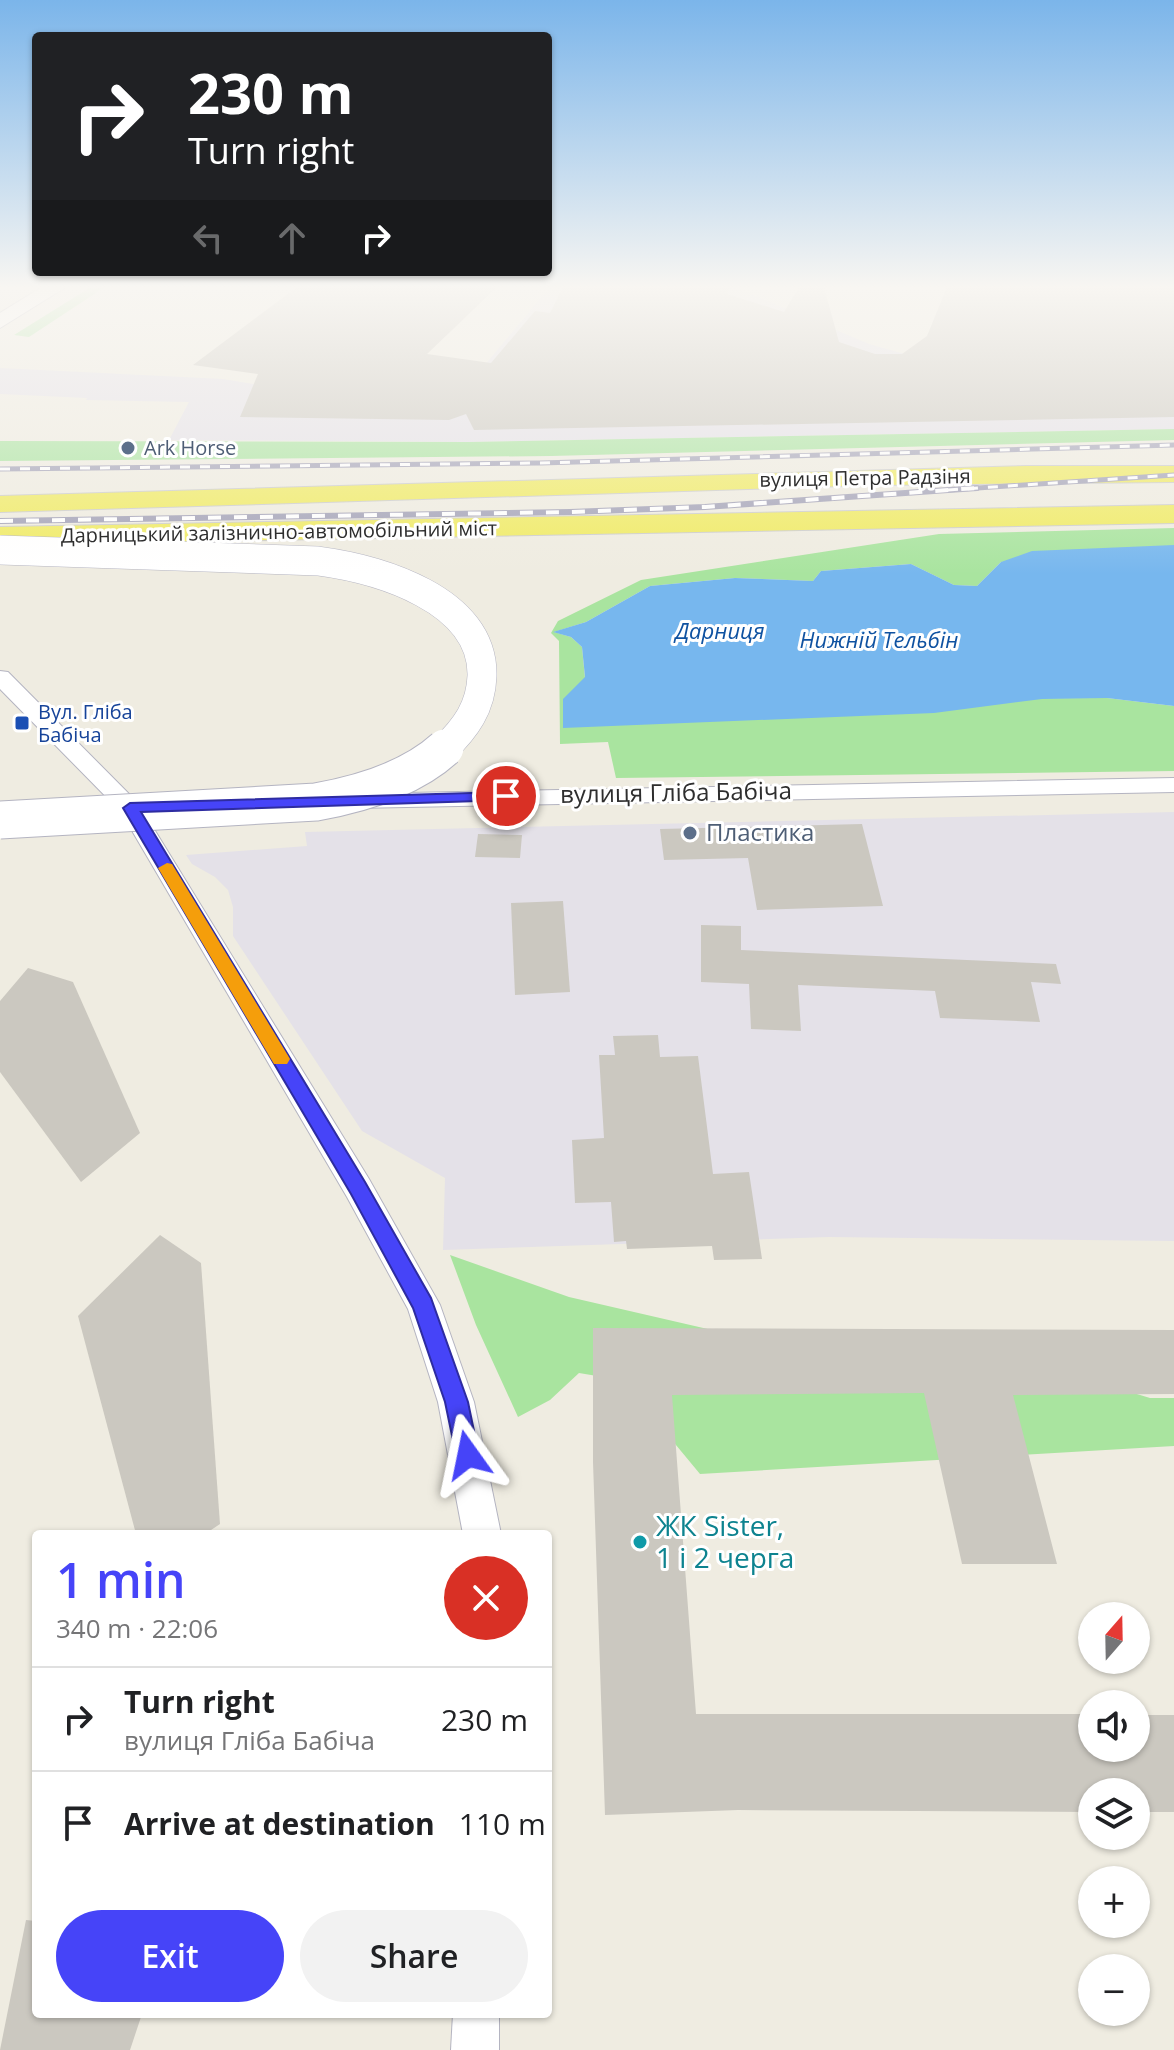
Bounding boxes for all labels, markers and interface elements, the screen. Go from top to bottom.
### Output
text: 230 m [188,54,354,130]
icon: right [56,64,160,168]
text: Turn right [188,126,354,175]
icon: left [186,216,230,260]
icon: ahead [270,216,314,260]
icon: right [354,216,398,260]
place label: Ark Horse [144,434,236,461]
marker: Ark Horse [119,439,137,457]
street label: вулиця Петра Радзіня [759,462,971,493]
street label: Дарницький залізнично-автомобільний міст [61,514,497,549]
water label: Дарниця [673,615,765,645]
water label: Нижній Тельбін [800,624,958,654]
place label: Вул. Гліба Бабіча [38,698,133,748]
marker: Вул. Гліба Бабіча [13,714,31,732]
pin [472,762,540,830]
street label: вулиця Гліба Бабіча [560,773,792,810]
icon: arrive [484,774,528,818]
place label: Пластика [706,815,814,848]
marker: Пластика [681,824,699,842]
position arrow [426,1413,510,1497]
place label: ЖК Sister, 1 і 2 черга [656,1506,794,1576]
marker: ЖК Sister, 1 і 2 черга [631,1533,649,1551]
text: 1 min [56,1547,186,1612]
button: close [444,1556,528,1640]
north arrow [1078,1602,1150,1674]
map controls [1078,1602,1150,2026]
text: 340 m · 22:06 [56,1610,218,1646]
text: Turn right [124,1681,275,1722]
button: sound [1078,1690,1150,1762]
icon: right [56,1697,100,1741]
text: 230 m [441,1699,528,1740]
text: вулиця Гліба Бабіча [124,1722,375,1758]
button: layers [1078,1778,1150,1850]
icon: arrive [56,1801,100,1845]
text: Arrive at destination [124,1803,435,1844]
text: 110 m [459,1803,546,1844]
button: + [1078,1866,1150,1938]
button: Exit [56,1910,284,2002]
button: Share [300,1910,528,2002]
button: − [1078,1954,1150,2026]

